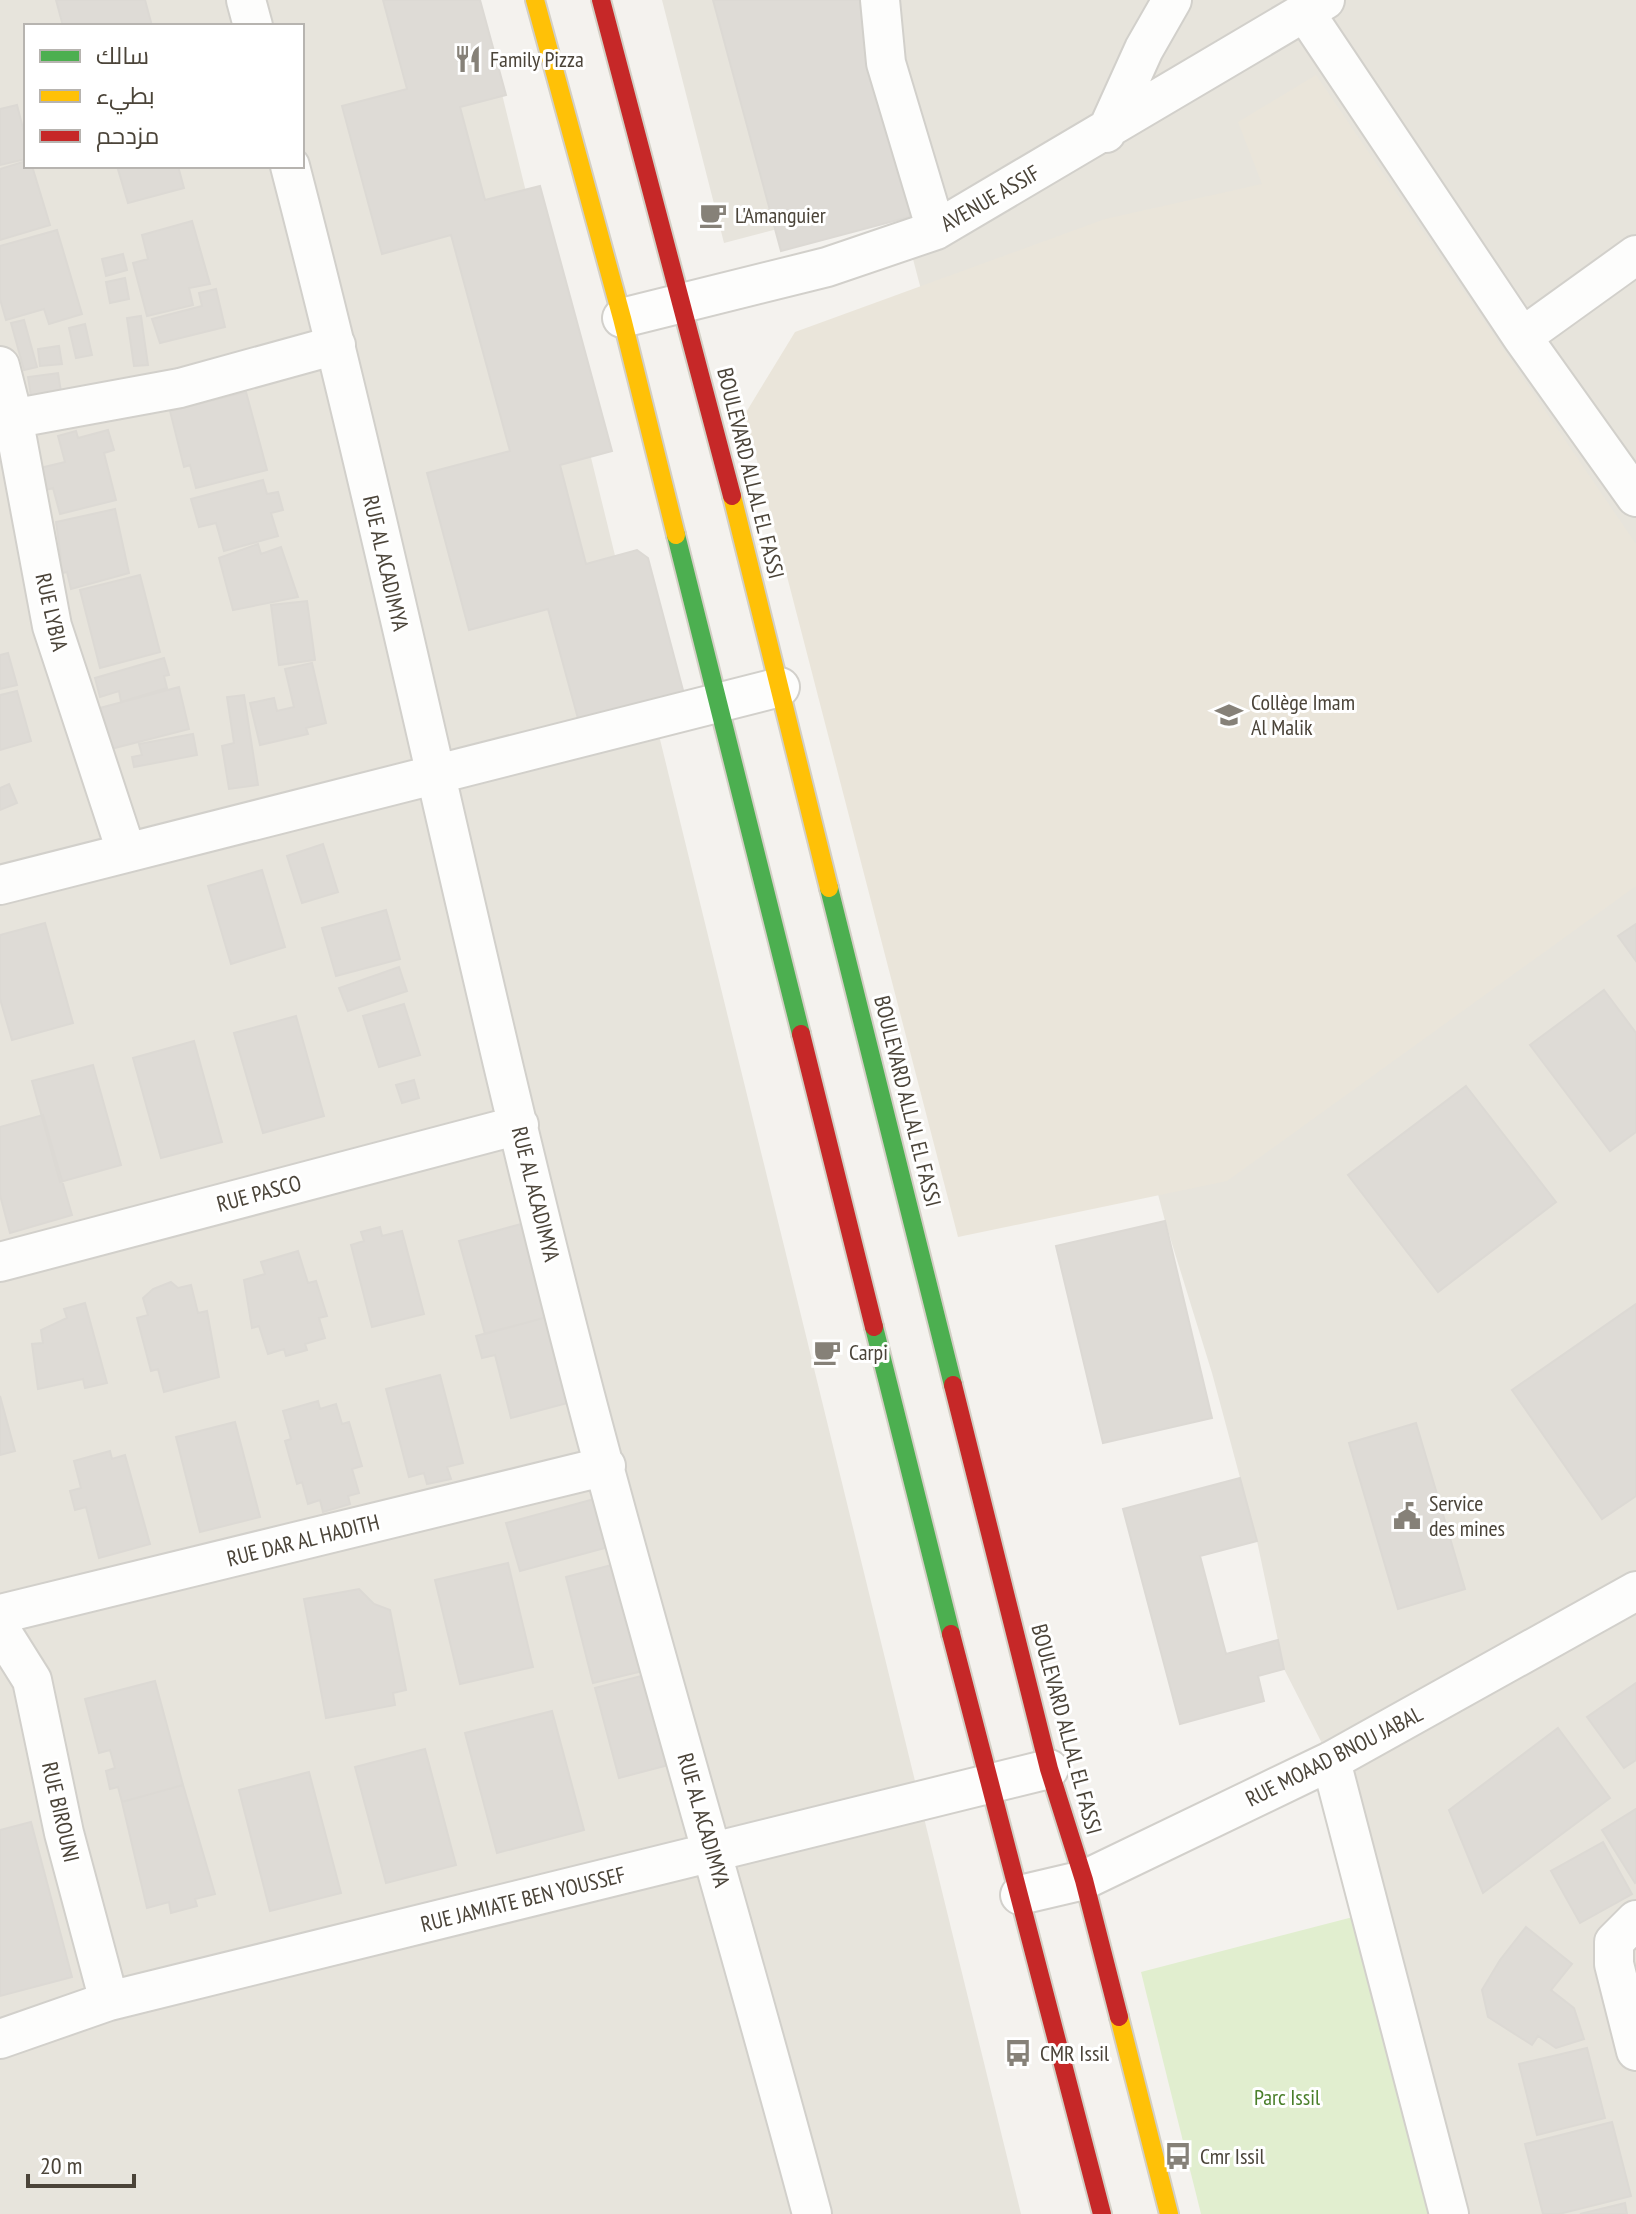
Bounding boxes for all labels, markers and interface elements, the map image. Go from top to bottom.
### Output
legend [24,24,304,168]
text: سالك [96,40,149,71]
restaurant icon: Family Pizza [453,44,483,74]
place label: Family Pizza [490,45,584,73]
text: بطيء [96,80,155,115]
text: مزدحم [96,120,159,152]
street label: AVENUE ASSIF [936,159,1044,237]
cafe icon: L'Amanguier [698,200,728,230]
place label: L'Amanguier [735,201,826,229]
street label: BOULEVARD ALLAL EL FASSI [711,365,791,581]
street label: RUE AL ACADIMYA [357,493,415,634]
street label: RUE LYBIA [29,570,75,654]
place label: Collège Imam Al Malik [1251,688,1355,741]
school or university icon: Collège Imam Al Malik [1214,700,1244,730]
street label: BOULEVARD ALLAL EL FASSI [868,993,948,1209]
street label: RUE AL ACADIMYA [506,1124,566,1265]
street label: RUE PASCO [214,1168,304,1218]
cafe icon: Carpi [812,1337,842,1367]
place label: Carpi [849,1338,888,1366]
place label: Service des mines [1429,1489,1505,1542]
public building icon: Service des mines [1392,1501,1422,1531]
street label: RUE DAR AL HADITH [224,1508,382,1572]
street label: BOULEVARD ALLAL EL FASSI [1025,1621,1109,1837]
street label: RUE MOAAD BNOU JABAL [1241,1699,1427,1813]
street label: RUE AL ACADIMYA [672,1750,737,1891]
street label: RUE BIROUNI [36,1759,86,1865]
street label: RUE JAMIATE BEN YOUSSEF [418,1860,628,1938]
bus stop icon: CMR Issil [1003,2038,1033,2068]
place label: CMR Issil [1040,2039,1110,2067]
park label: Parc Issil [1254,2083,1321,2111]
scale bar [28,2138,134,2188]
bus stop icon: Cmr Issil [1163,2141,1193,2171]
place label: Cmr Issil [1200,2142,1266,2170]
text: 20 m [40,2150,82,2181]

